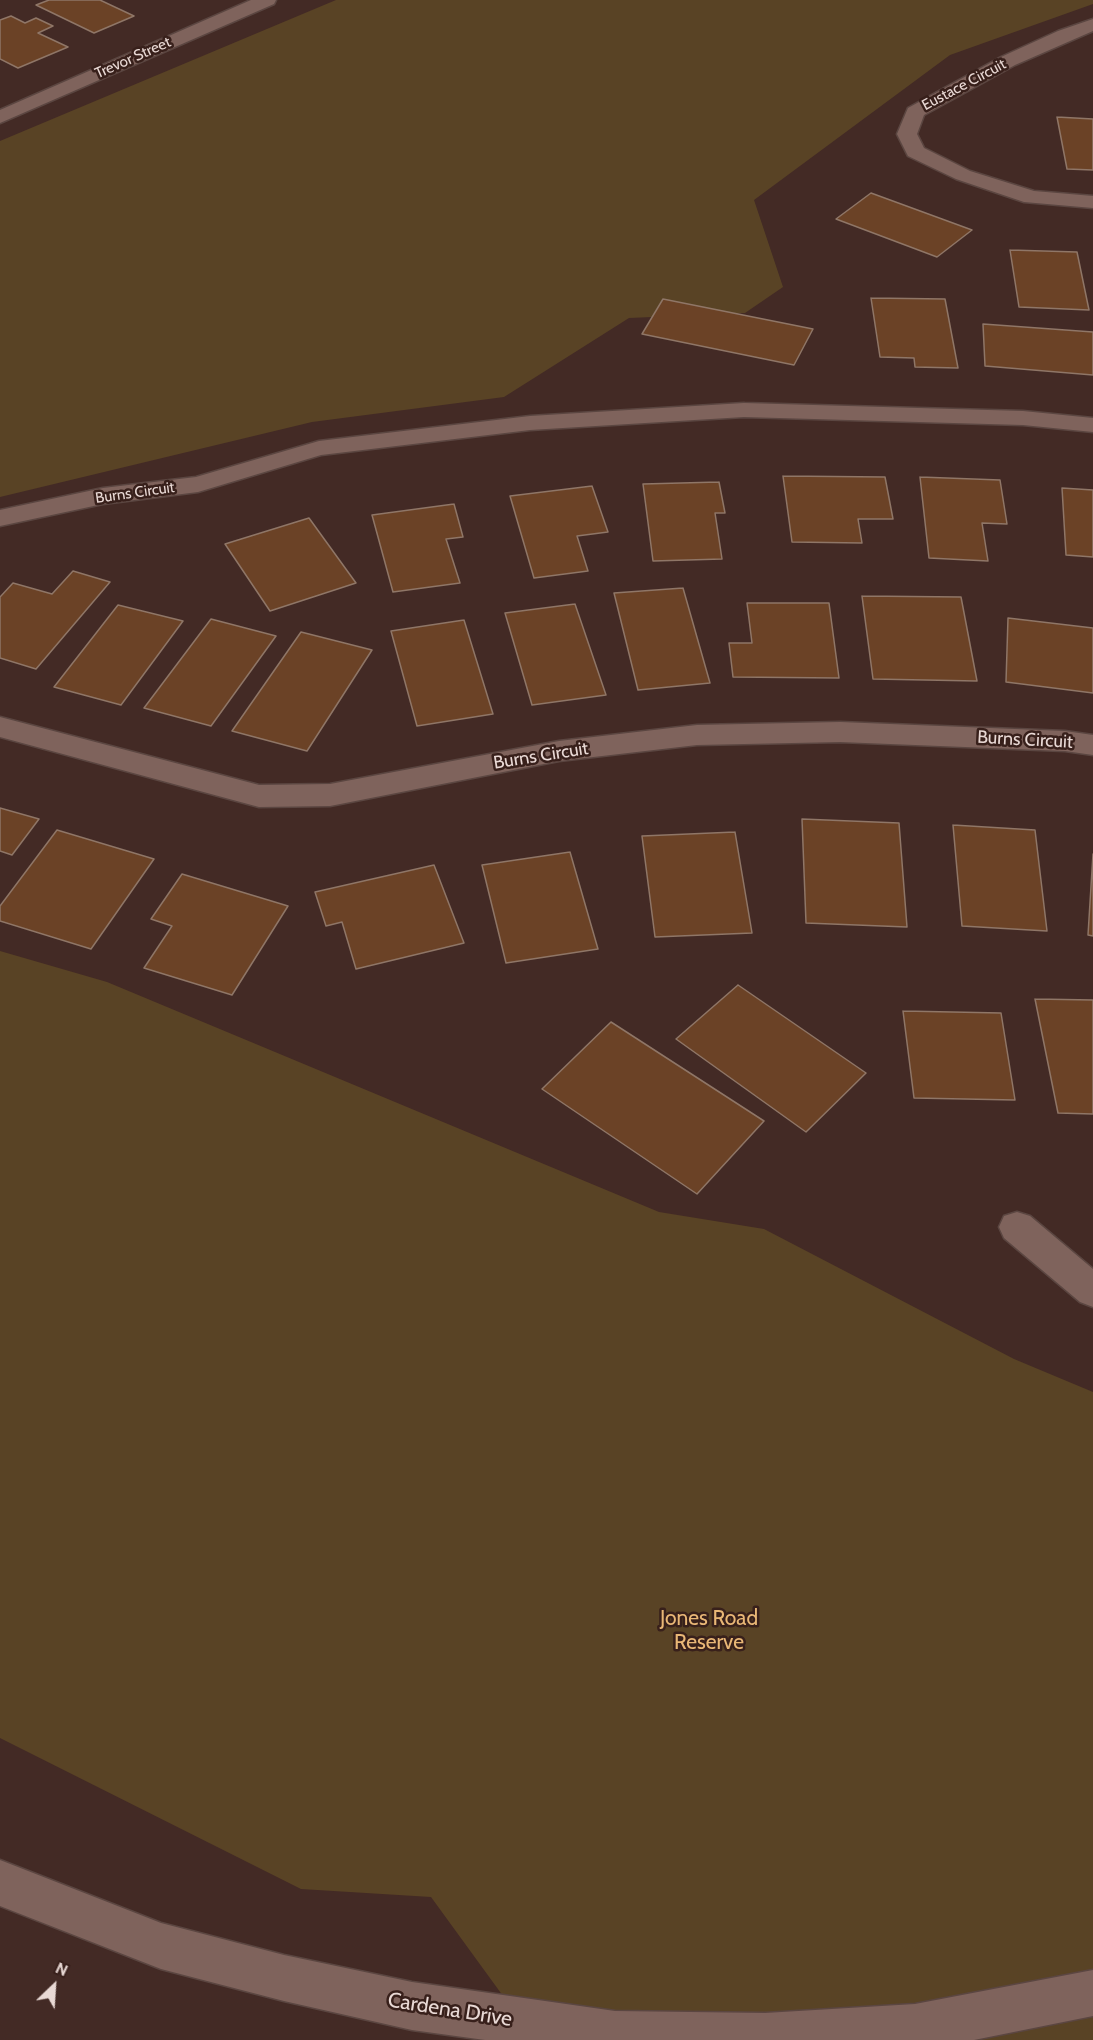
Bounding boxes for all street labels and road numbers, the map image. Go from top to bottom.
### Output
street label: Trevor Street [92,33,174,83]
street label: Eustace Circuit [919,55,1009,115]
street label: Burns Circuit [94,479,176,507]
street label: Burns Circuit [977,727,1073,753]
street label: Burns Circuit [492,738,590,774]
street label: Cardena Drive [386,1988,514,2032]

